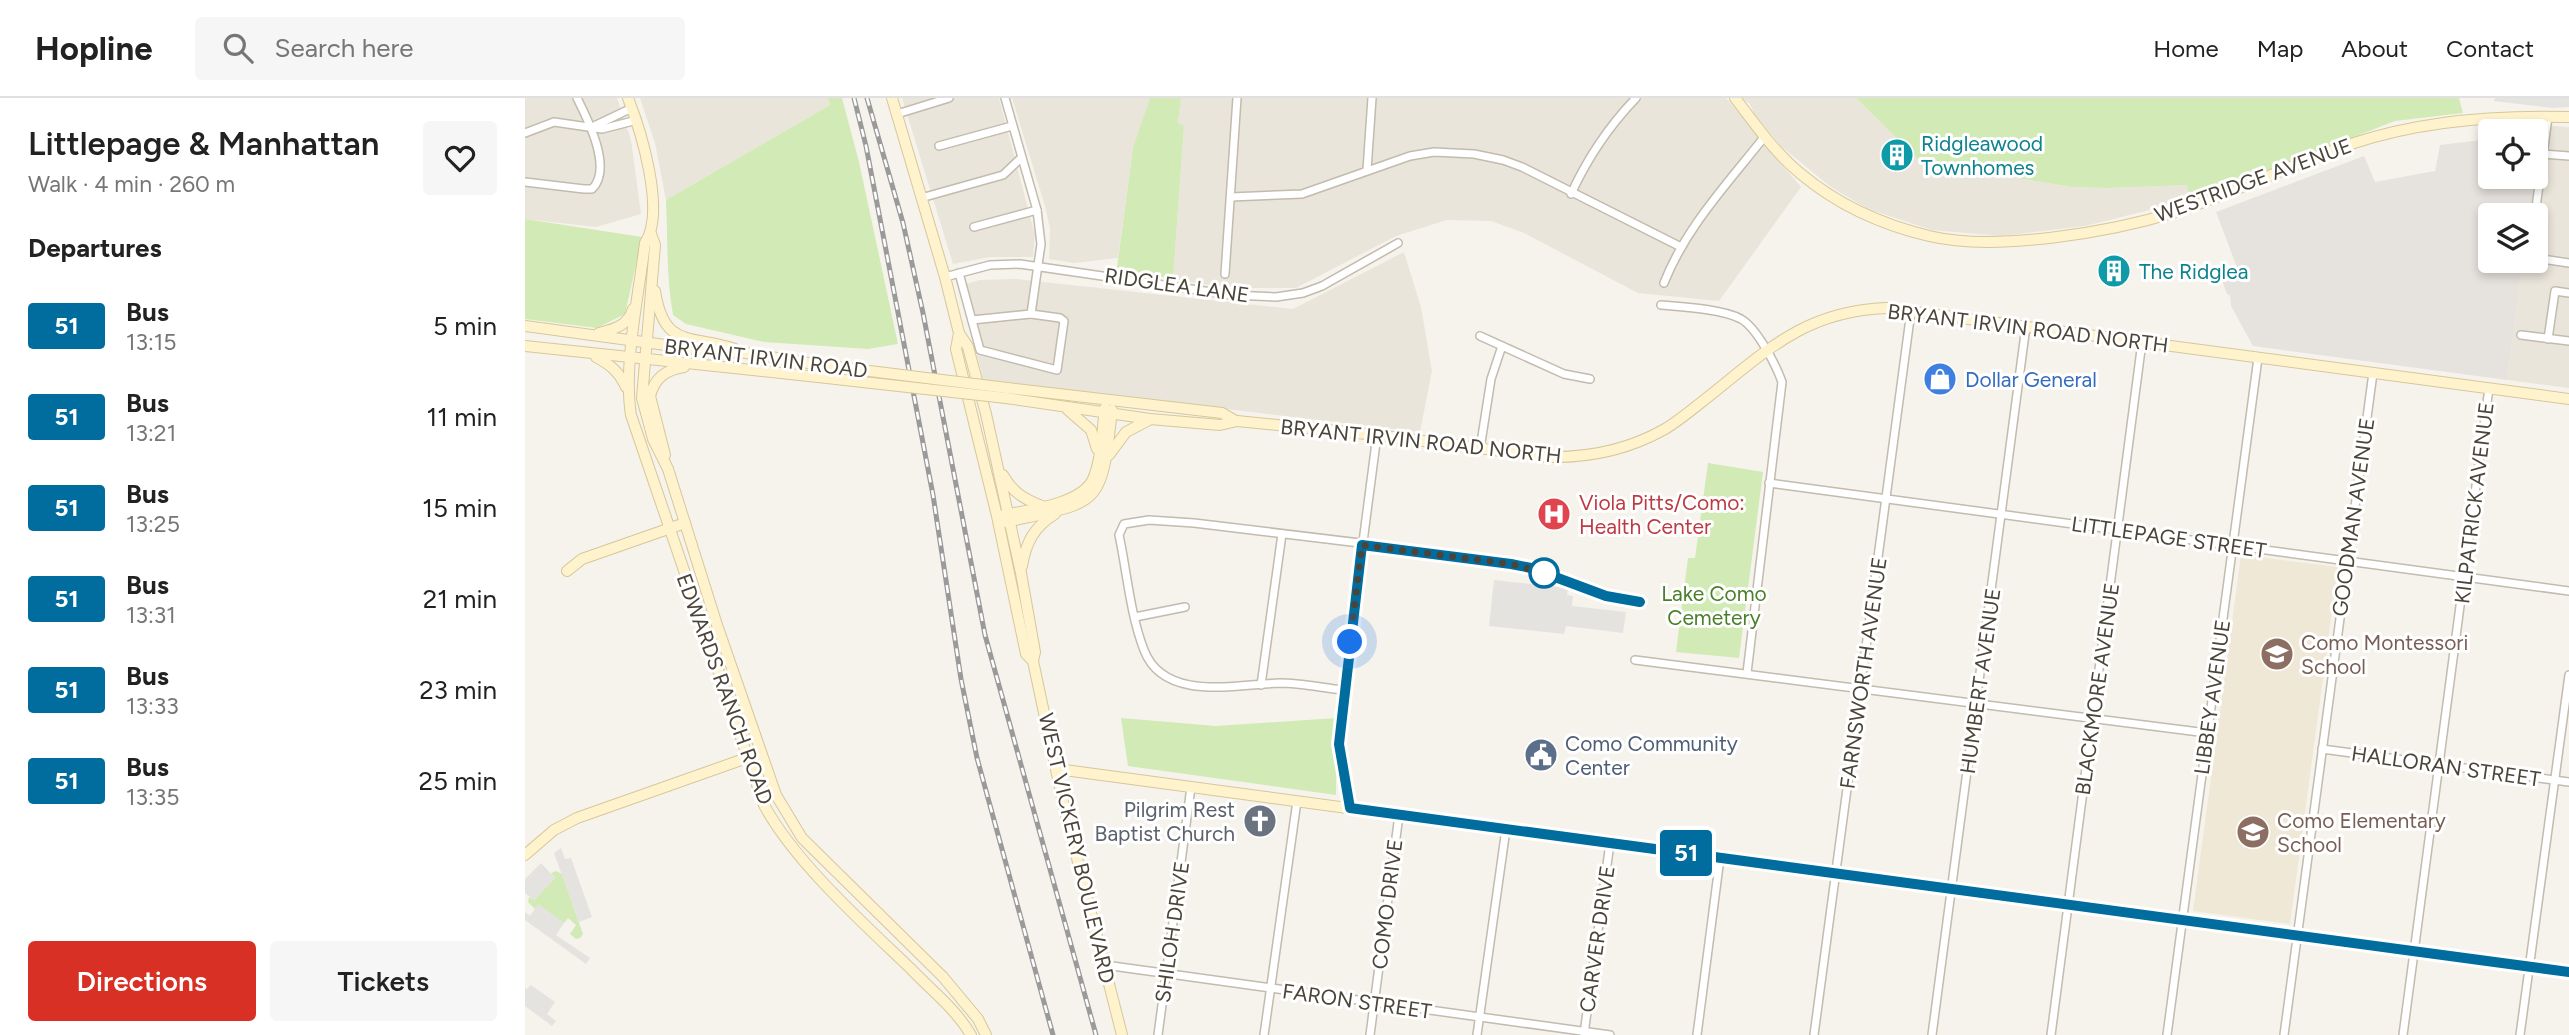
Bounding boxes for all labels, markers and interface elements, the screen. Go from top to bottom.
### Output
search box [195,17,685,80]
text: Hopline [35,29,153,68]
icon: search [219,29,257,67]
text: Search here [275,32,413,64]
text: Home [2153,34,2219,63]
text: Map [2257,34,2303,63]
text: About [2341,34,2408,63]
text: Contact [2446,34,2534,63]
map controls [2478,119,2548,273]
button: locate [2478,119,2548,189]
button: heart [423,121,497,195]
text: Littlepage & Manhattan [28,124,379,163]
place label: Ridgleawood Townhomes [1921,131,2043,180]
street label: WESTRIDGE AVENUE [2151,133,2355,227]
building icon: Ridgleawood Townhomes [1878,136,1916,174]
text: Walk · 4 min · 260 m [28,170,235,198]
button: layers [2478,203,2548,273]
text: Departures [28,232,162,264]
building icon: The Ridglea [2095,252,2133,290]
place label: The Ridglea [2139,259,2248,284]
street label: RIDGLEA LANE [1103,262,1251,308]
text: Bus [126,296,169,328]
street label: BRYANT IRVIN ROAD NORTH [1886,298,2170,358]
text: 5 min [433,310,497,342]
text: 51 [54,311,79,340]
text: 13:15 [126,328,177,356]
street label: BRYANT IRVIN ROAD [663,333,869,383]
shop icon: Dollar General [1921,360,1959,398]
place label: Dollar General [1965,367,2097,392]
text: Bus [126,387,169,419]
text: 11 min [426,401,497,433]
street label: KILPATRICK AVENUE [2449,401,2499,605]
text: 51 [54,402,79,431]
street label: BRYANT IRVIN ROAD NORTH [1279,414,1563,468]
street label: GOODMAN AVENUE [2327,416,2379,618]
text: 13:21 [126,419,176,447]
text: Bus [126,478,169,510]
place label: Viola Pitts/Como: Health Center [1579,490,1745,539]
text: 15 min [422,492,497,524]
text: 51 [54,493,79,522]
hospital icon: Viola Pitts/Como: Health Center [1535,495,1573,533]
text: 13:25 [126,510,180,538]
street label: LITTLEPAGE STREET [2070,511,2269,563]
street label: FARNSWORTH AVENUE [1834,555,1892,791]
unlabelled marker [1529,558,1559,588]
text: Bus [126,569,169,601]
street label: EDWARDS RANCH ROAD [672,570,778,808]
park label: Lake Como Cemetery [1661,581,1767,630]
street label: BLACKMORE AVENUE [2070,581,2124,797]
text: 21 min [423,583,497,615]
text: 51 [54,584,79,613]
street label: HUMBERT AVENUE [1955,587,2005,775]
text: 13:31 [126,601,176,629]
street label: LIBBEY AVENUE [2189,618,2235,776]
your location [1332,624,1367,659]
place label: Como Montessori School [2301,630,2468,679]
school or university icon: Como Montessori School [2258,635,2296,673]
text: Bus [126,660,169,692]
text: 23 min [419,674,497,706]
text: 51 [54,675,79,704]
text: 13:33 [126,692,179,720]
street label: WEST VICKERY BOULEVARD [1034,710,1120,986]
place label: Como Community Center [1565,731,1738,780]
public building icon: Como Community Center [1522,736,1560,774]
street label: HALLORAN STREET [2350,740,2543,792]
text: Bus [126,751,169,783]
text: 25 min [418,765,497,797]
text: 51 [54,766,79,795]
text: 13:35 [126,783,180,811]
place label: Pilgrim Rest Baptist Church [1095,797,1235,846]
church icon: Pilgrim Rest Baptist Church [1241,802,1279,840]
place label: Como Elementary School [2277,808,2446,857]
school or university icon: Como Elementary School [2234,813,2272,851]
line badge: 51 [1655,830,1717,876]
street label: COMO DRIVE [1367,837,1407,971]
text: 51 [1674,838,1698,867]
street label: SHILOH DRIVE [1150,860,1194,1004]
street label: CARVER DRIVE [1574,864,1620,1014]
button: Directions [28,941,256,1021]
button: Tickets [270,941,497,1021]
street label: FARON STREET [1281,978,1434,1024]

